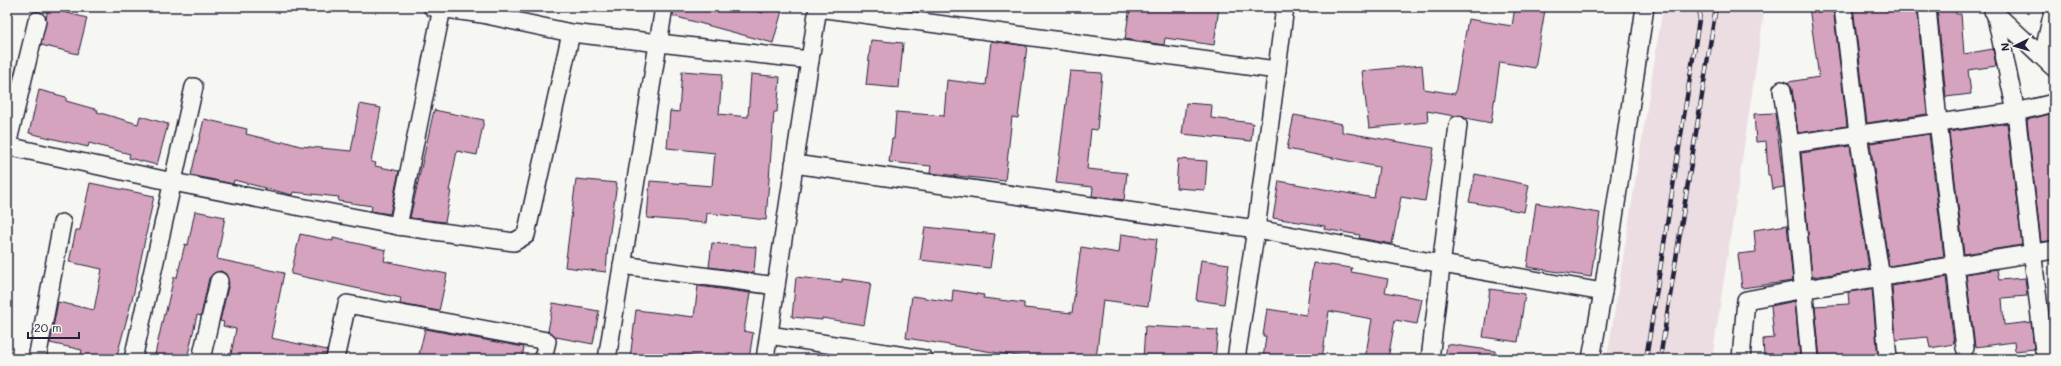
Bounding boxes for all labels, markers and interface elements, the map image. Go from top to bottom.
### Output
north arrow [1995,26,2035,66]
text: N [1997,42,2012,52]
scale bar [28,314,79,340]
text: 20 m [34,319,62,335]

